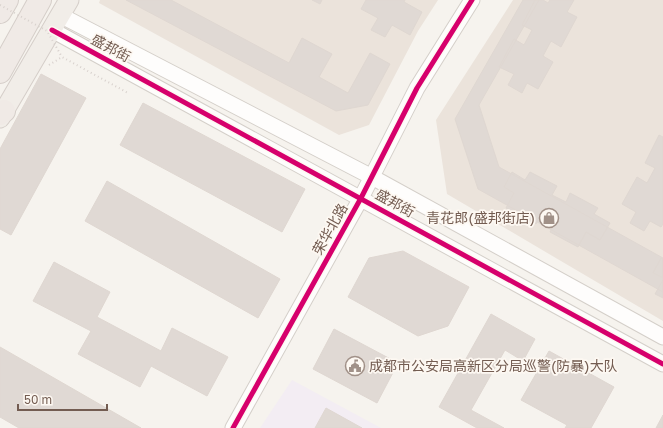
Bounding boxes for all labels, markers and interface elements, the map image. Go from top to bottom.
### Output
street label: 盛邦街 [89,30,134,65]
street label: 盛邦街 [373,185,418,220]
street label: 荣华北路 [309,200,351,257]
shop icon: 青花郎(盛邦街店) [538,207,560,229]
place label: 青花郎(盛邦街店) [426,209,535,226]
public building icon: 成都市公安局高新区分局巡警(防暴)大队 [344,355,366,377]
place label: 成都市公安局高新区分局巡警(防暴)大队 [369,357,618,374]
scale bar [18,386,107,412]
text: 50 m [24,392,52,407]

